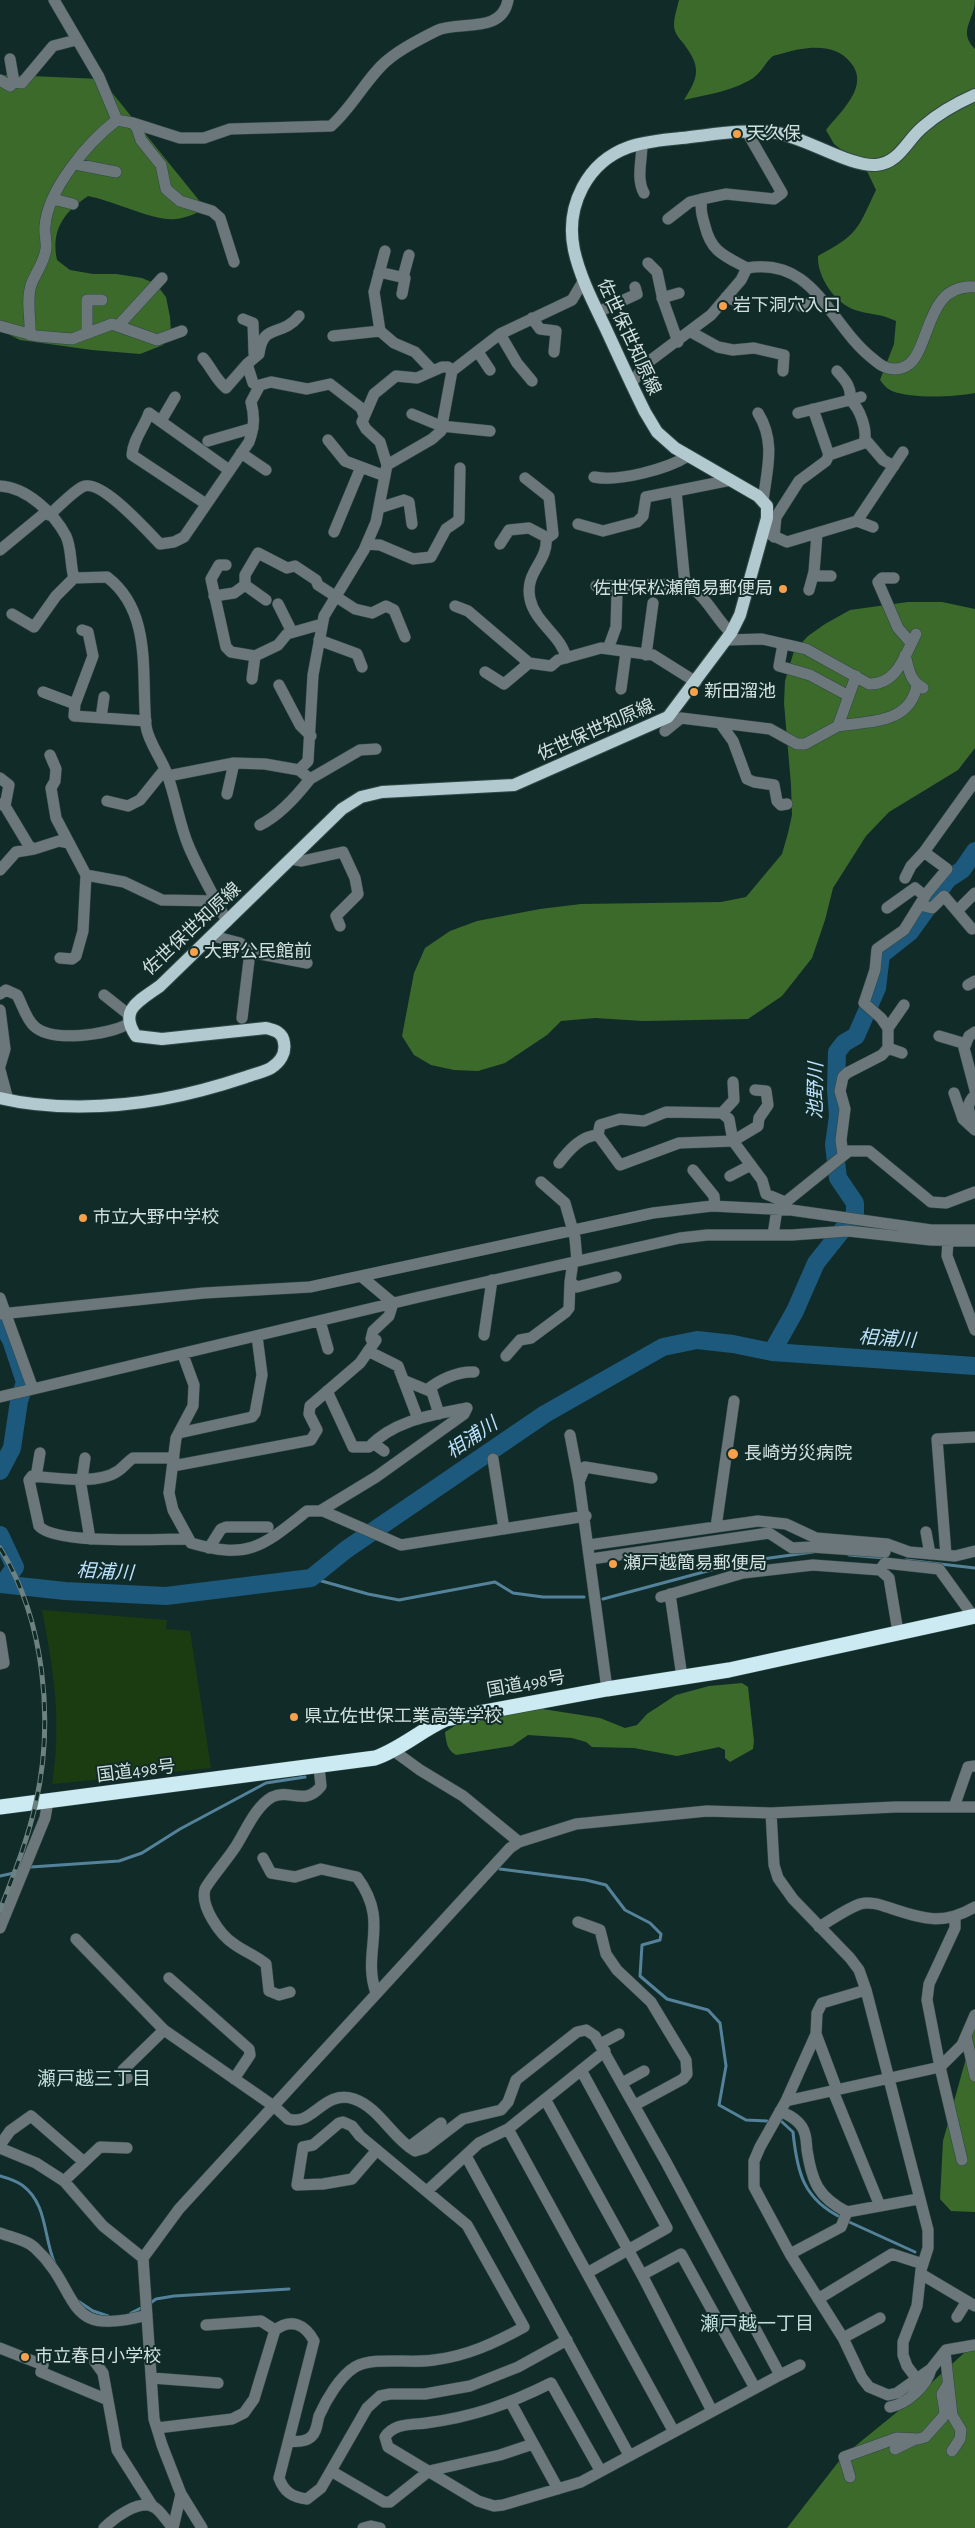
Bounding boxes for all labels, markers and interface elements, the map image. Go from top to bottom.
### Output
place label: 天久保 [747,123,801,145]
marker: 天久保 [731,128,743,140]
street label: 佐世保世知原線 [593,275,665,399]
place label: 岩下洞穴入口 [733,295,841,317]
marker: 岩下洞穴入口 [717,300,729,312]
place label: 佐世保松瀬簡易郵便局 [593,578,773,600]
marker: 佐世保松瀬簡易郵便局 [777,583,789,595]
place label: 新田溜池 [704,681,776,703]
marker: 新田溜池 [688,686,700,698]
street label: 佐世保世知原線 [534,695,658,765]
street label: 佐世保世知原線 [139,878,245,980]
place label: 大野公民館前 [204,941,312,963]
marker: 大野公民館前 [188,946,200,958]
water label: 池野川 [804,1062,828,1120]
place label: 市立大野中学校 [93,1207,219,1229]
marker: 市立大野中学校 [77,1212,89,1224]
water label: 相浦川 [858,1326,916,1352]
water label: 相浦川 [442,1413,502,1463]
place label: 長崎労災病院 [744,1443,852,1465]
marker: 長崎労災病院 [726,1447,740,1461]
place label: 瀬戸越簡易郵便局 [623,1553,767,1575]
marker: 瀬戸越簡易郵便局 [607,1558,619,1570]
water label: 相浦川 [76,1559,134,1585]
street label: 国道498号 [485,1666,567,1702]
place label: 県立佐世保工業高等学校 [304,1706,502,1728]
marker: 県立佐世保工業高等学校 [288,1711,300,1723]
street label: 国道498号 [95,1755,177,1787]
district label: 瀬戸越三丁目 [37,2068,151,2090]
district label: 瀬戸越一丁目 [700,2313,814,2335]
place label: 市立春日小学校 [35,2346,161,2368]
marker: 市立春日小学校 [19,2351,31,2363]

